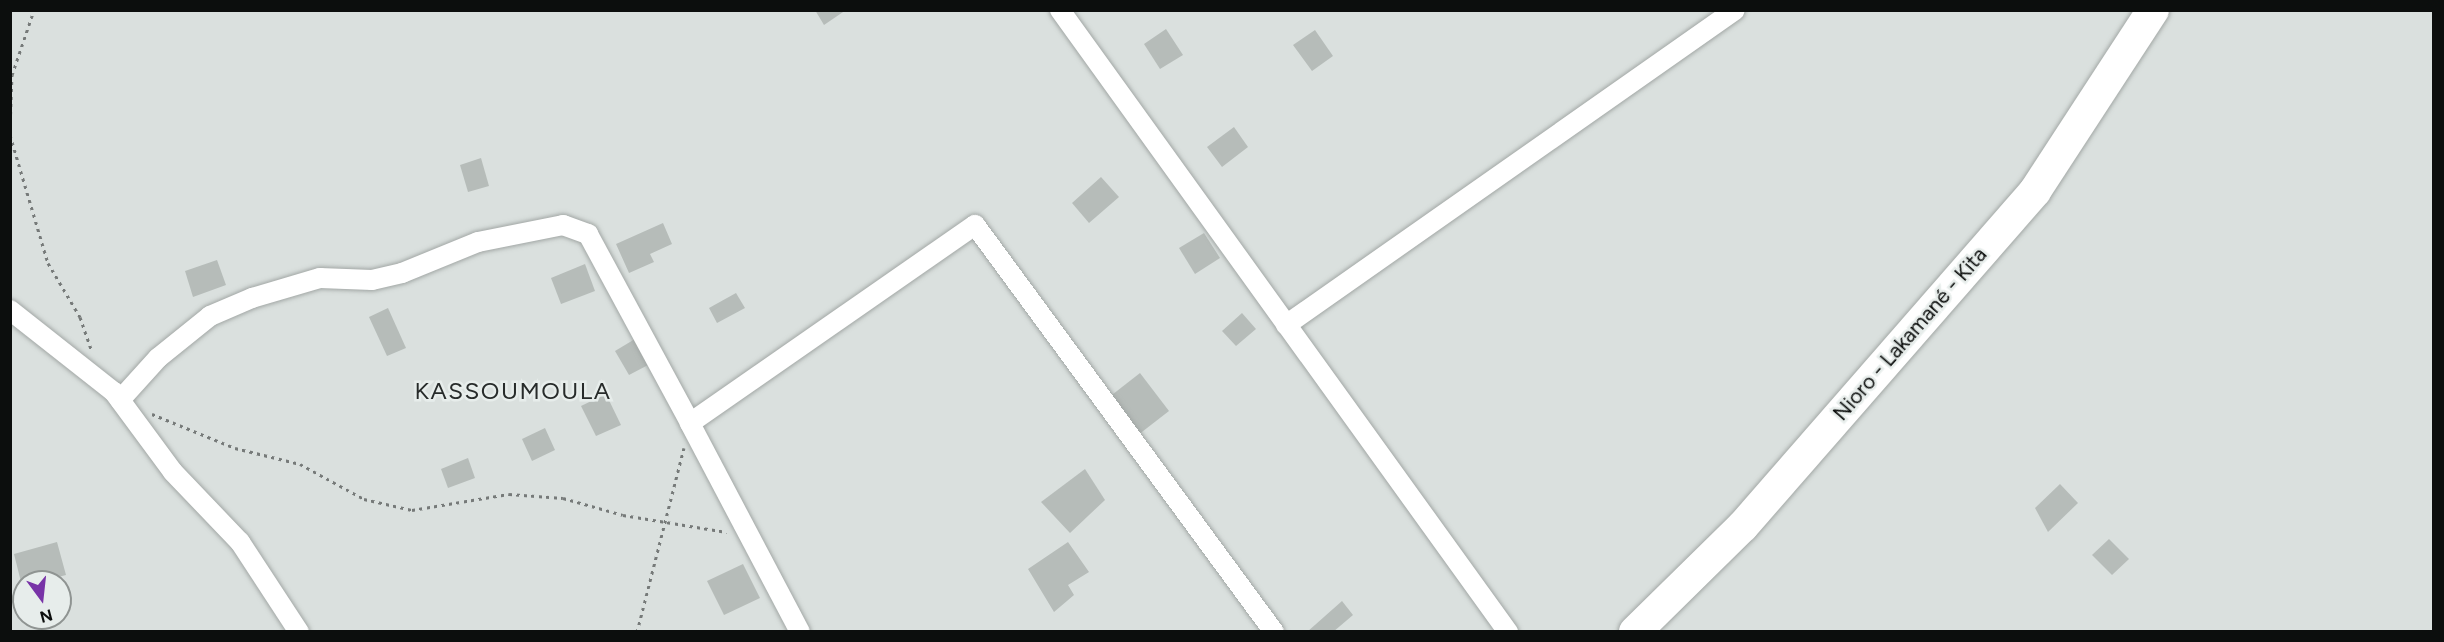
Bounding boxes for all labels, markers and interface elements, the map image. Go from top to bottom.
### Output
street label: Nioro - Lakamané - Kita [1828,242,1992,426]
district label: KASSOUMOULA [414,377,612,405]
north arrow [12,570,72,630]
text: N [38,605,55,627]

